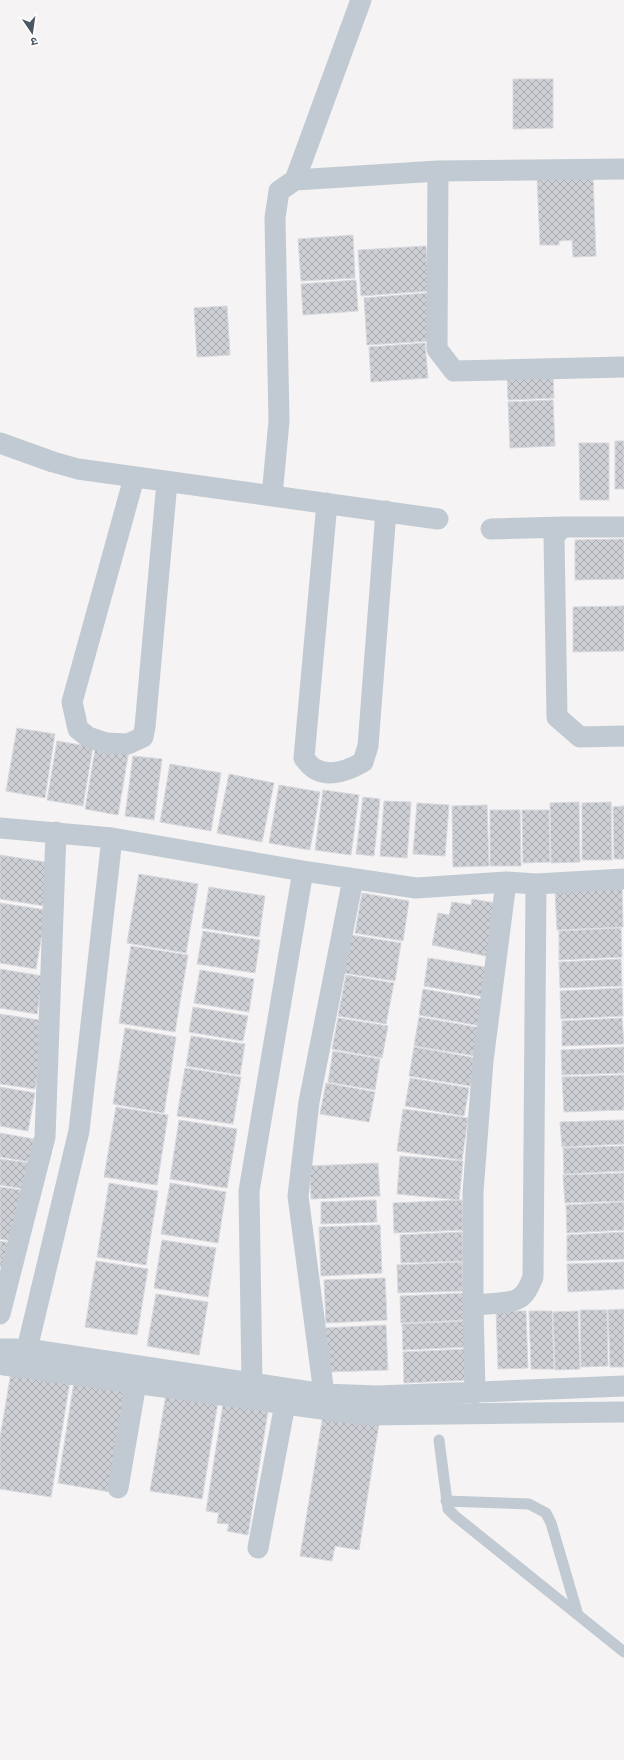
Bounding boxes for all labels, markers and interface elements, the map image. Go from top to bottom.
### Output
north arrow [12,12,52,52]
text: उ [29,34,39,48]

